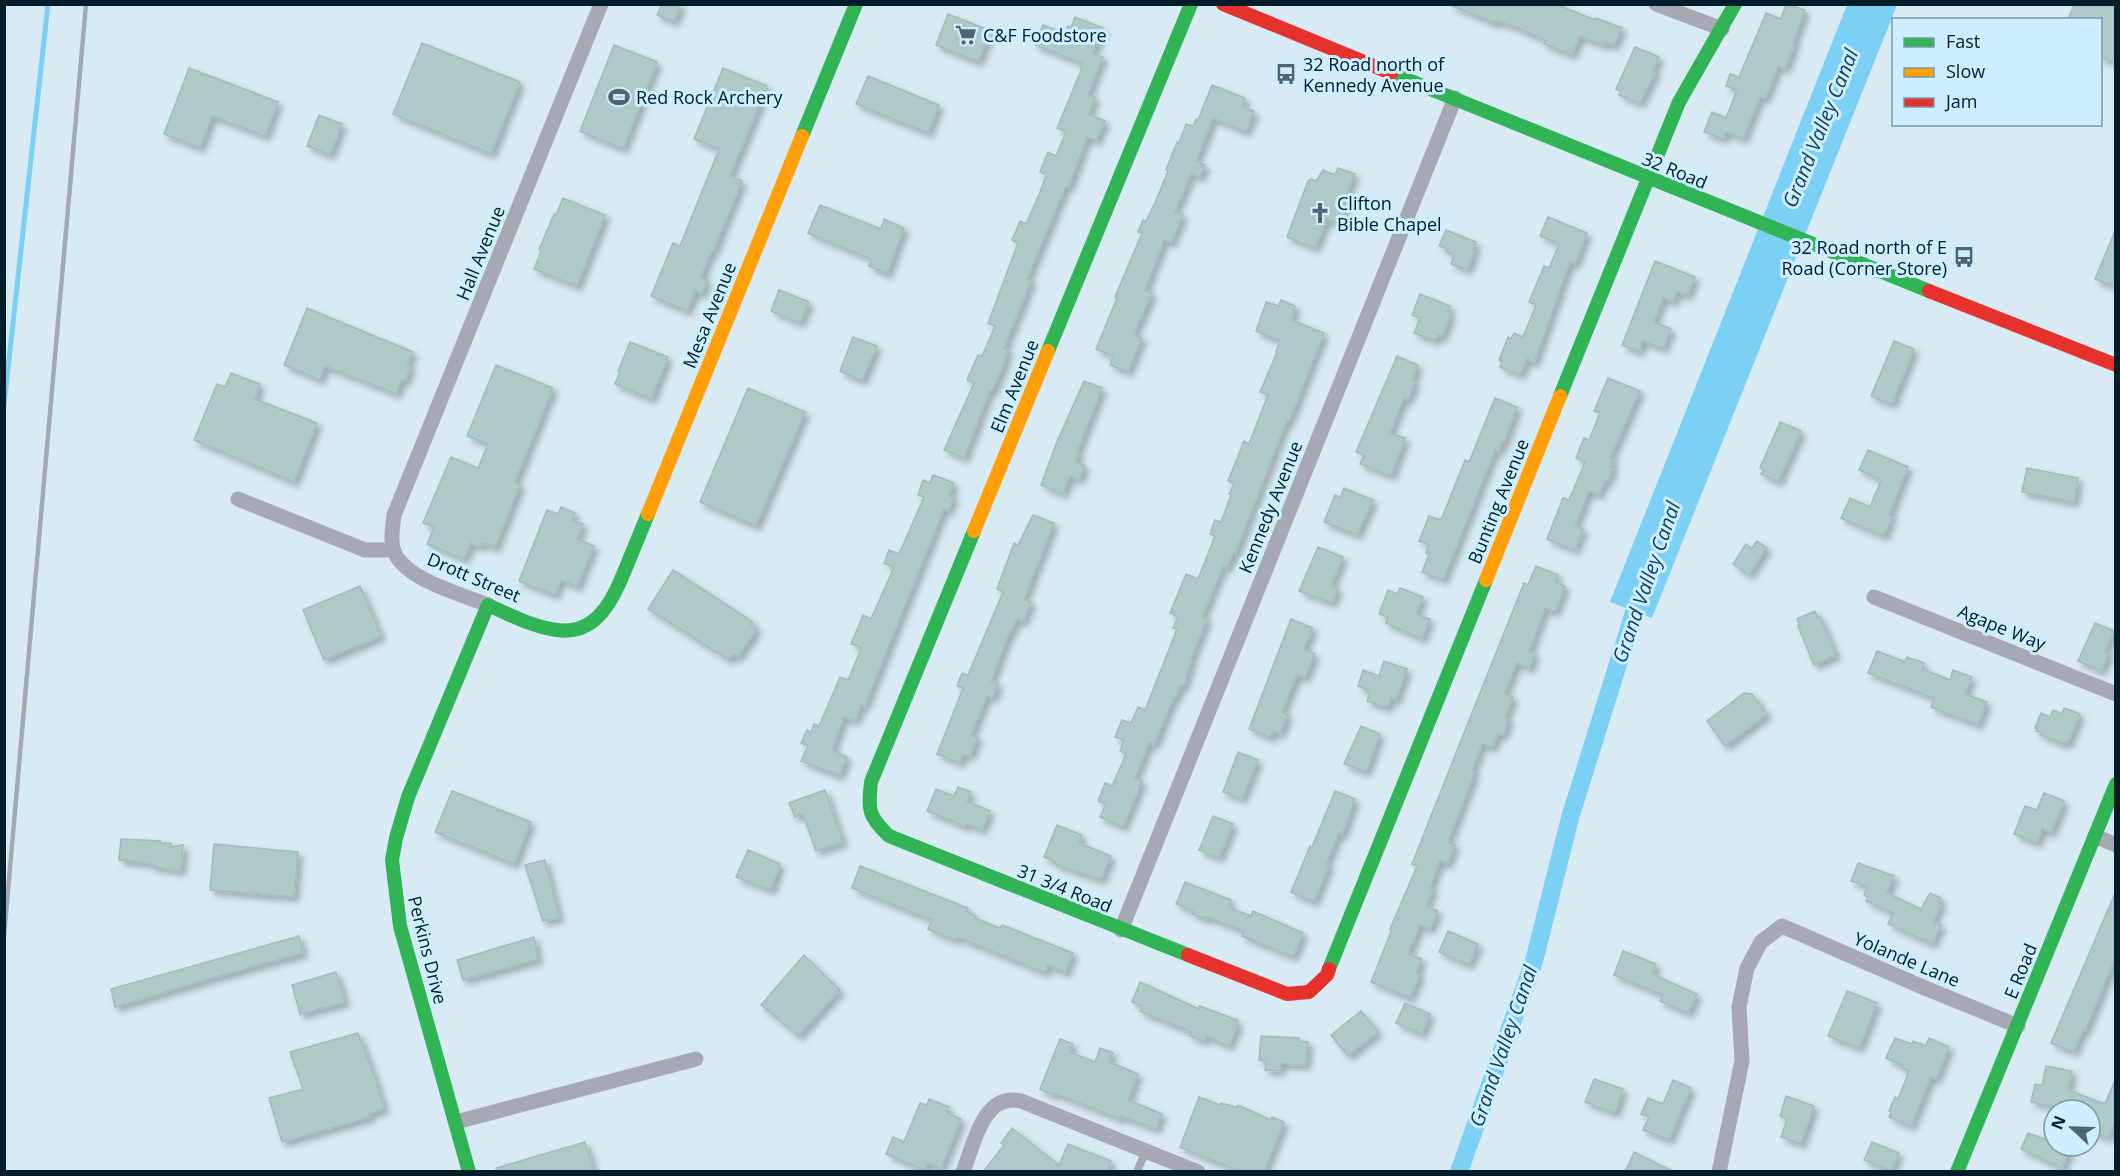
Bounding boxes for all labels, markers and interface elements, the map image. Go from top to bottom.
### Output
legend [1892,18,2102,126]
supermarket icon: C&F Foodstore [954,23,978,47]
place label: C&F Foodstore [983,23,1107,47]
text: Fast [1946,29,1980,53]
water label: Grand Valley Canal [1776,44,1864,211]
place label: 32 Road north of Kennedy Avenue [1303,52,1445,97]
text: Slow [1946,59,1985,83]
bus stop icon: 32 Road north of Kennedy Avenue [1274,62,1298,86]
sports icon: Red Rock Archery [607,85,631,109]
place label: Red Rock Archery [636,85,783,109]
text: Jam [1944,89,1978,113]
street label: 32 Road [1639,146,1711,194]
place label: Clifton Bible Chapel [1337,191,1442,236]
church icon: Clifton Bible Chapel [1308,201,1332,225]
street label: Hall Avenue [450,202,510,304]
place label: 32 Road north of E Road (Corner Store) [1781,235,1947,280]
bus stop icon: 32 Road north of E Road (Corner Store) [1952,245,1976,269]
street label: Mesa Avenue [677,258,741,372]
street label: Elm Avenue [984,336,1044,436]
street label: Bunting Avenue [1462,435,1534,567]
street label: Kennedy Avenue [1233,437,1307,577]
water label: Grand Valley Canal [1606,497,1687,666]
street label: Drott Street [424,547,524,607]
street label: Agape Way [1955,599,2050,656]
street label: 31 3/4 Road [1014,858,1116,918]
street label: Perkins Drive [403,893,453,1007]
street label: Yolande Lane [1850,926,1964,992]
street label: E Road [1998,940,2042,1002]
water label: Grand Valley Canal [1463,961,1544,1130]
north arrow [2042,1098,2102,1158]
text: N [2045,1112,2071,1133]

